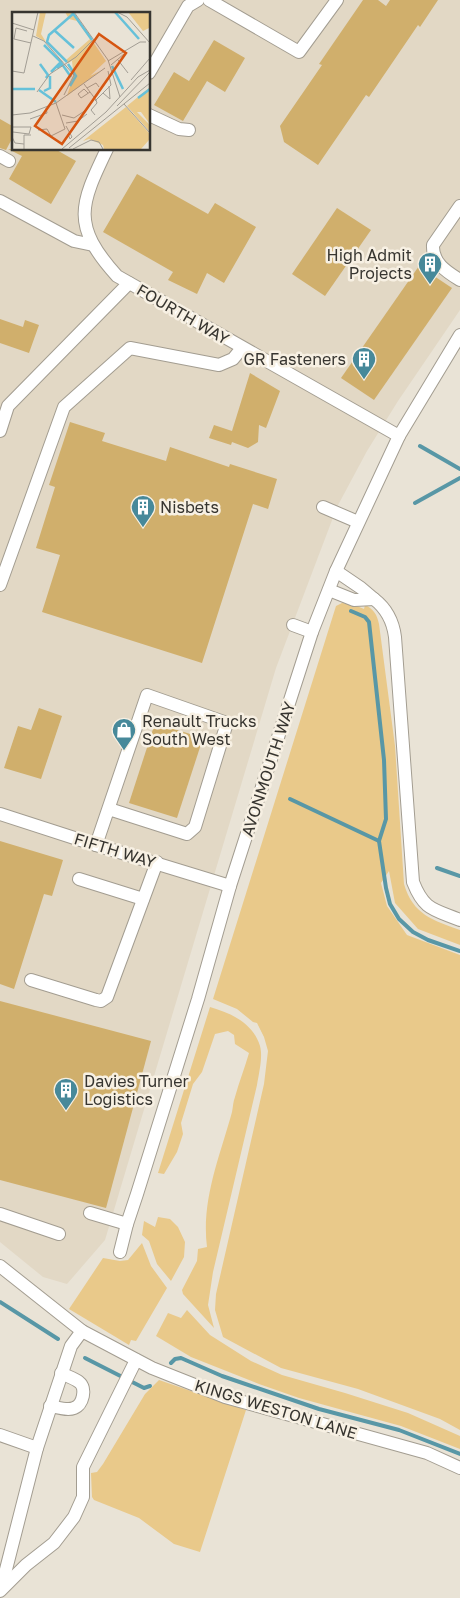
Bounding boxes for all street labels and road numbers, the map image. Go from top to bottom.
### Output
street label: FOURTH WAY [133,279,233,349]
street label: AVONMOUTH WAY [237,698,299,839]
street label: FIFTH WAY [72,828,159,872]
street label: KINGS WESTON LANE [192,1375,360,1443]

